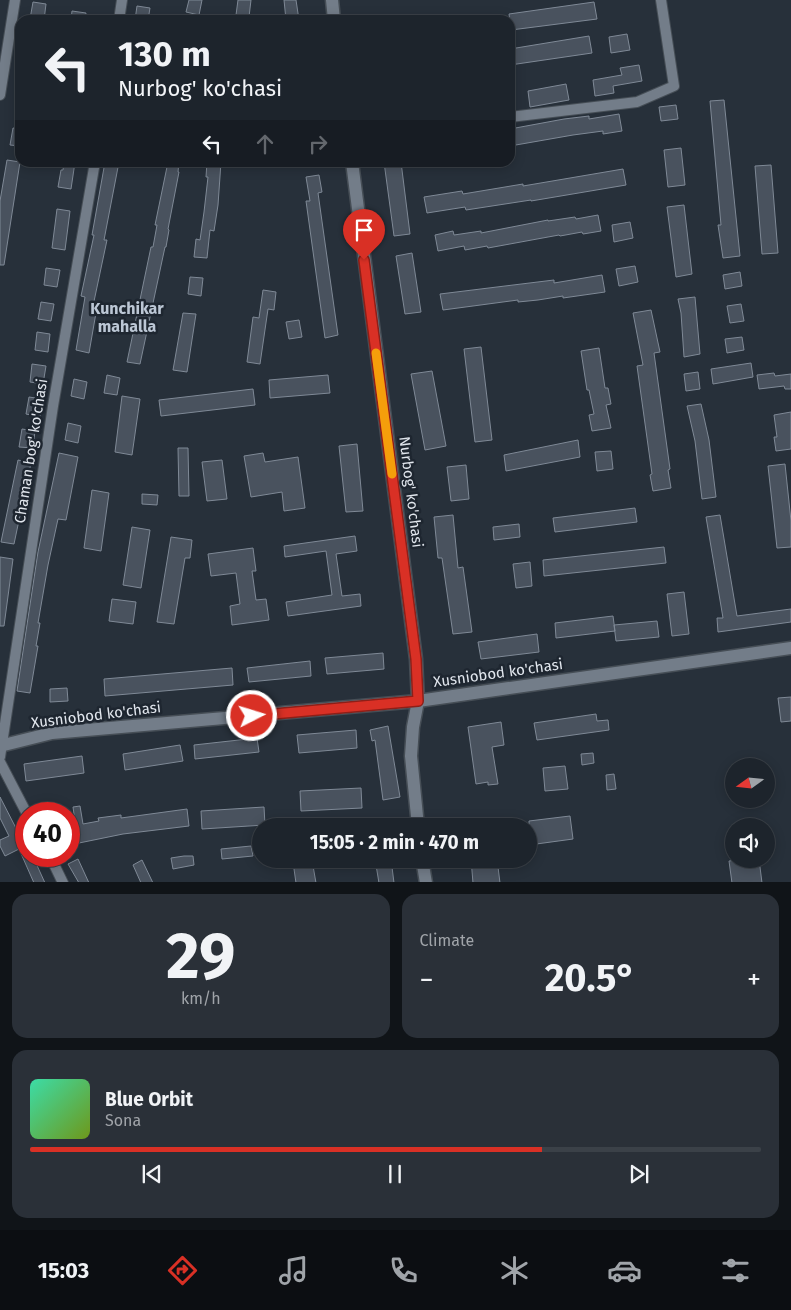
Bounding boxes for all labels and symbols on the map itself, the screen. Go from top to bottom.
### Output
pin [343,209,385,260]
district label: Kunchikar mahalla [90,299,164,336]
street label: Chaman bog' ko'chasi [11,377,51,525]
street label: Nurbog' ko'chasi [395,435,427,549]
street label: Xusniobod ko'chasi [432,655,564,691]
position arrow [225,689,277,741]
street label: Xusniobod ko'chasi [30,698,162,732]
north arrow [725,758,775,808]
speed limit sign: 40 [15,802,80,867]

